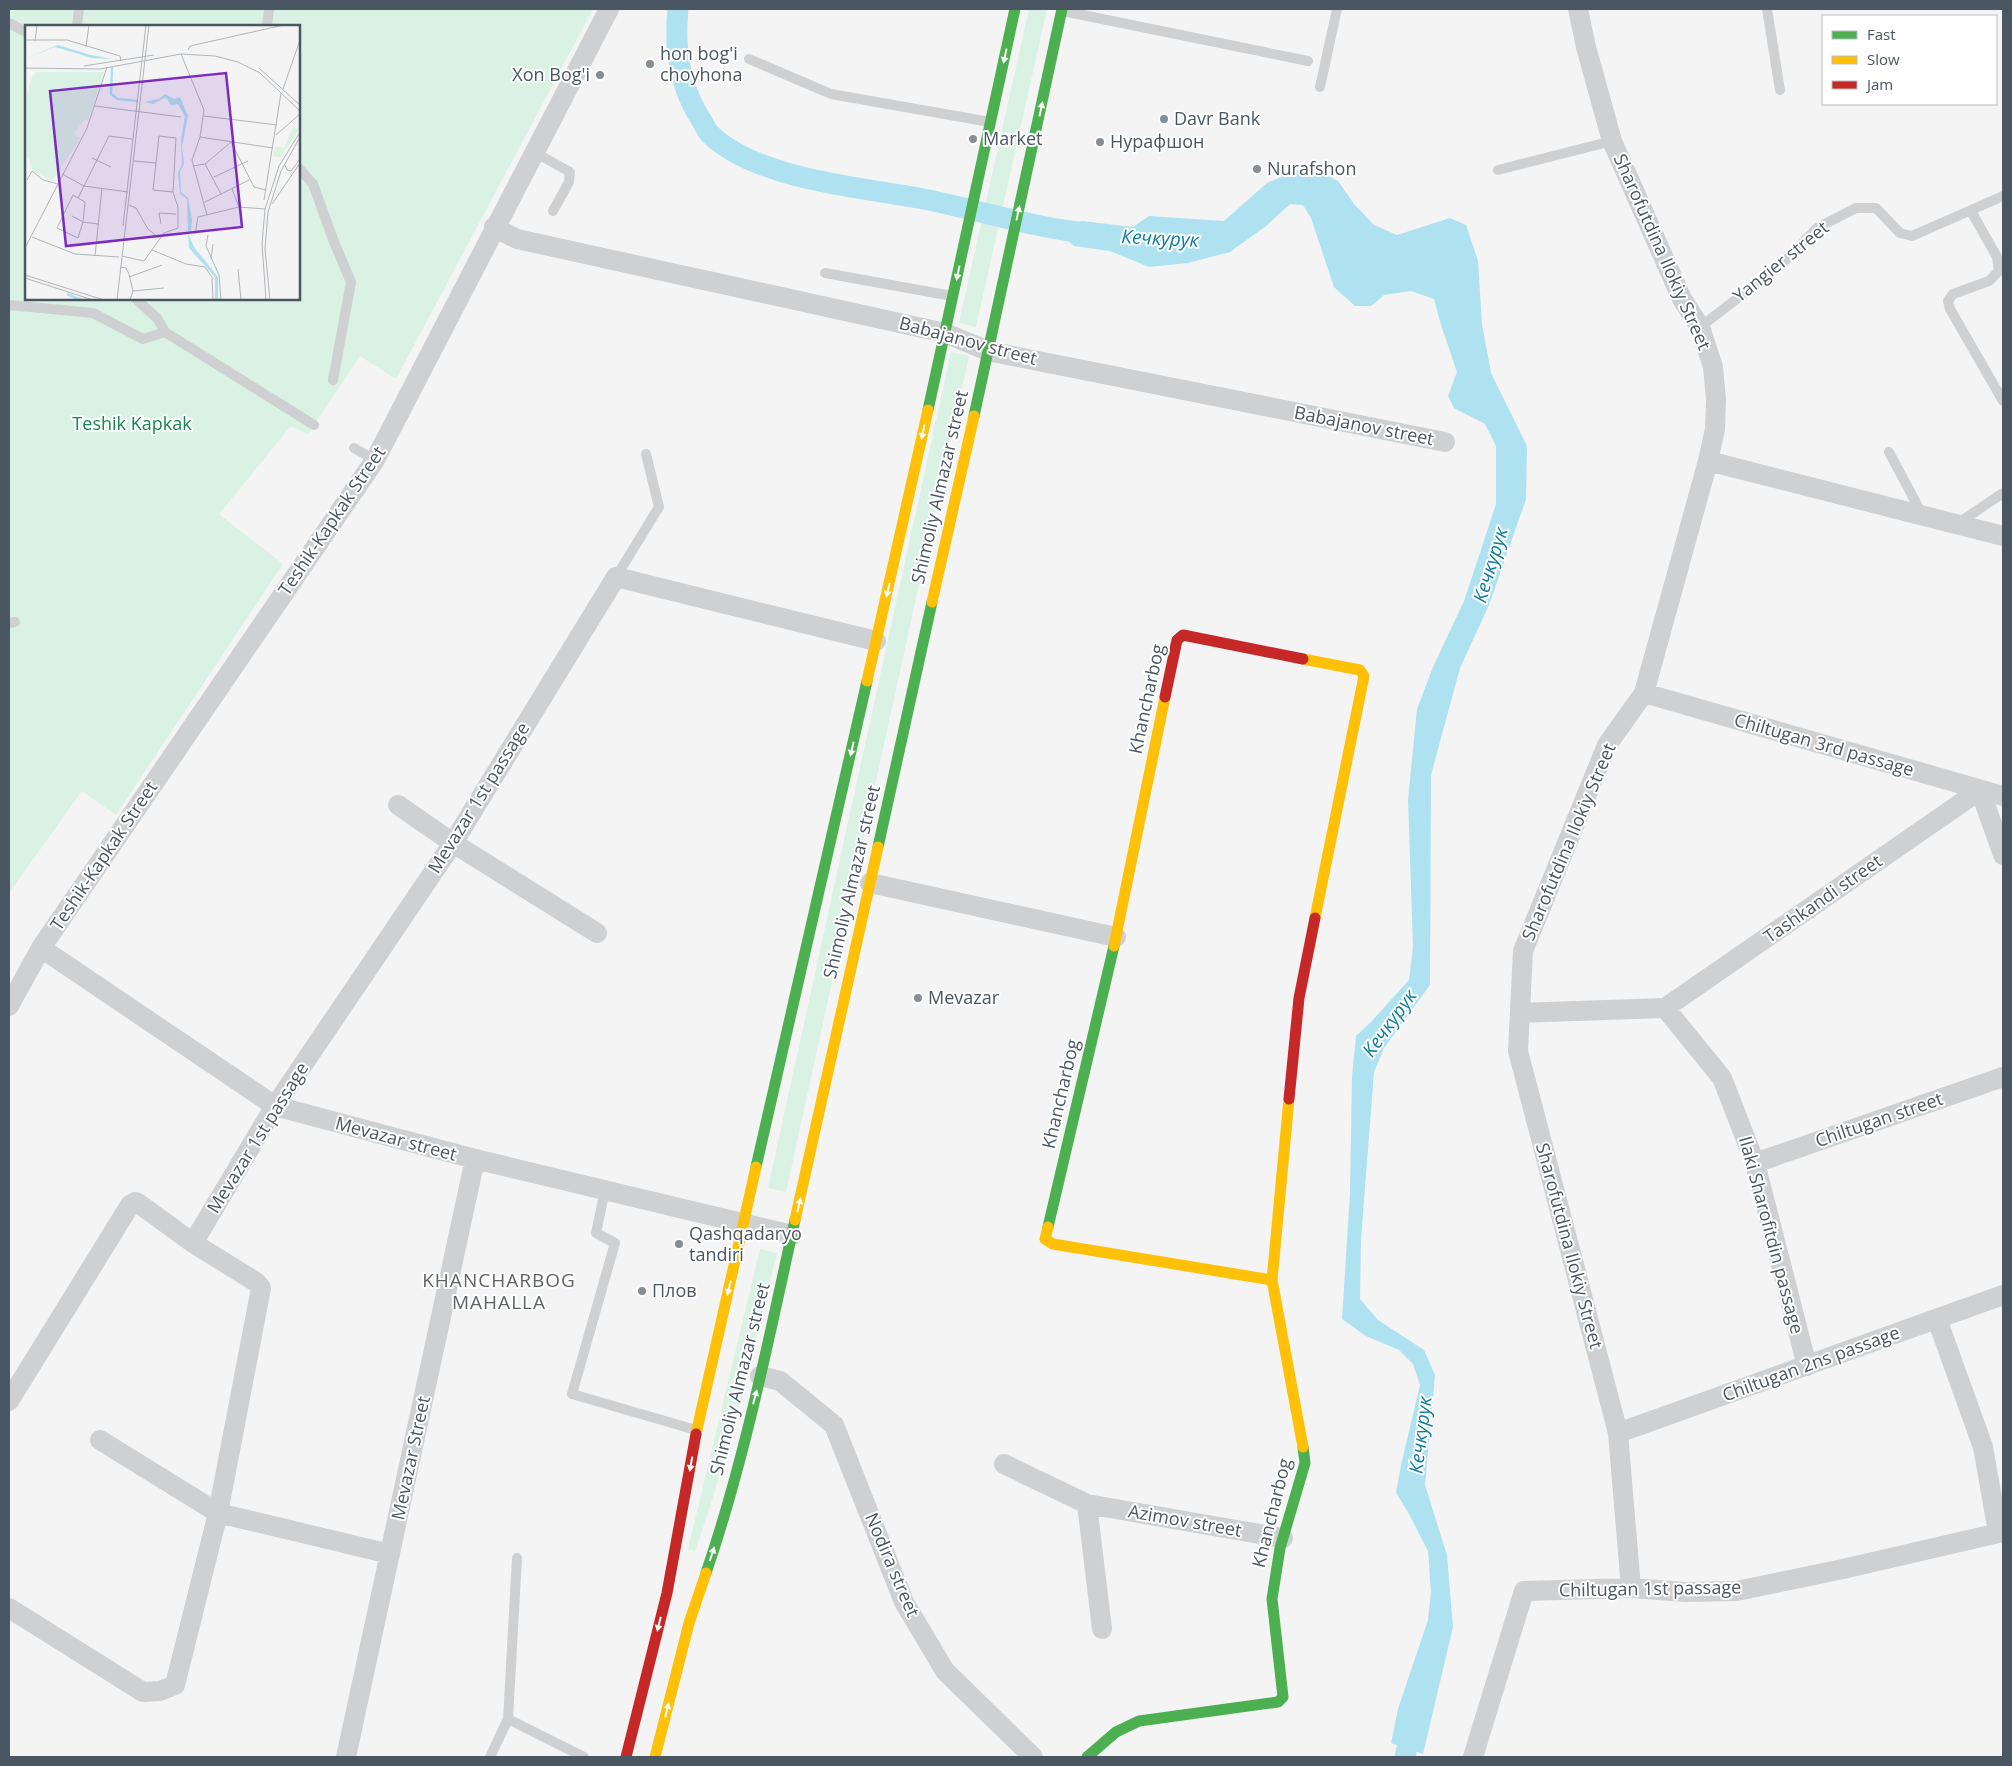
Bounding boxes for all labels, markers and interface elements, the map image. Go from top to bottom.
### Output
legend [1822,15,1997,105]
text: Fast [1867,24,1896,44]
inset map [25,25,300,300]
place label: hon bog'i choyhona [660,41,742,86]
one-way arrow [1001,49,1009,64]
text: Slow [1867,49,1900,69]
marker: hon bog'i choyhona [644,58,656,70]
place label: Xon Bog'i [512,62,590,86]
marker: Xon Bog'i [594,69,606,81]
text: Jam [1865,74,1893,94]
one-way arrow [1037,101,1045,117]
place label: Davr Bank [1174,106,1261,130]
marker: Davr Bank [1158,113,1170,125]
place label: Market [983,126,1043,150]
place label: Нурафшон [1110,129,1204,153]
marker: Market [967,133,979,145]
marker: Нурафшон [1094,136,1106,148]
street label: Sharofutdina Ilokiy Street [1609,150,1717,353]
place label: Nurafshon [1267,156,1357,180]
marker: Nurafshon [1251,163,1263,175]
one-way arrow [1014,205,1022,220]
street label: Yangier street [1728,215,1833,307]
water label: Кечкурук [1121,223,1200,253]
one-way arrow [954,265,962,280]
street label: Babajanov street [897,310,1040,370]
street label: Shimoliy Almazar street [905,388,973,586]
street label: Babajanov street [1292,400,1436,450]
park label: Teshik Kapkak [72,411,192,435]
one-way arrow [919,424,927,439]
street label: Teshik-Kapkak Street [272,441,390,600]
water label: Кечкурук [1466,523,1514,606]
one-way arrow [884,583,892,598]
street label: Khancharbog [1123,641,1169,756]
street label: Chiltugan 3rd passage [1732,707,1917,781]
street label: Mevazаr 1st passage [422,717,534,878]
street label: Sharofutdina Ilokiy Street [1516,739,1621,944]
one-way arrow [848,741,856,756]
street label: Teshik-Kapkak Street [44,776,162,935]
street label: Shimoliy Almazar street [817,783,885,981]
street label: Tashkandi street [1759,848,1886,948]
water label: Кечкурук [1356,983,1423,1062]
place label: Mevazar [928,985,1000,1009]
marker: Mevazar [912,992,924,1004]
street label: Khancharbog [1036,1036,1084,1151]
street label: Mevazаr 1st passage [201,1057,313,1218]
street label: Chiltugаn street [1812,1086,1946,1152]
street label: Mevazаr street [333,1110,460,1166]
street label: Ilaki Sharofitdin passage [1734,1133,1810,1336]
street label: Sharofutdina Ilokiy Street [1531,1140,1609,1351]
one-way arrow [795,1196,803,1212]
place label: Qashqadaryo tandiri [689,1221,802,1266]
marker: Qashqadaryo tandiri [673,1238,685,1250]
district label: KHANCHARBOG MAHALLA [422,1267,576,1315]
place label: Плов [652,1278,697,1302]
street label: Shimoliy Almazar street [703,1280,775,1478]
one-way arrow [725,1281,733,1296]
marker: Плов [636,1285,648,1297]
street label: Chiltugаn 2ns passage [1719,1320,1903,1406]
one-way arrow [751,1390,759,1405]
street label: Mevazar Street [385,1394,435,1522]
water label: Кечкурук [1402,1394,1438,1475]
street label: Khancharbog [1246,1455,1296,1570]
one-way arrow [686,1457,694,1473]
street label: Azimov street [1127,1498,1244,1542]
street label: Nodira street [860,1509,926,1620]
one-way arrow [708,1546,716,1561]
street label: Chiltugan 1st passage [1559,1574,1741,1602]
one-way arrow [655,1616,663,1631]
one-way arrow [663,1702,671,1717]

